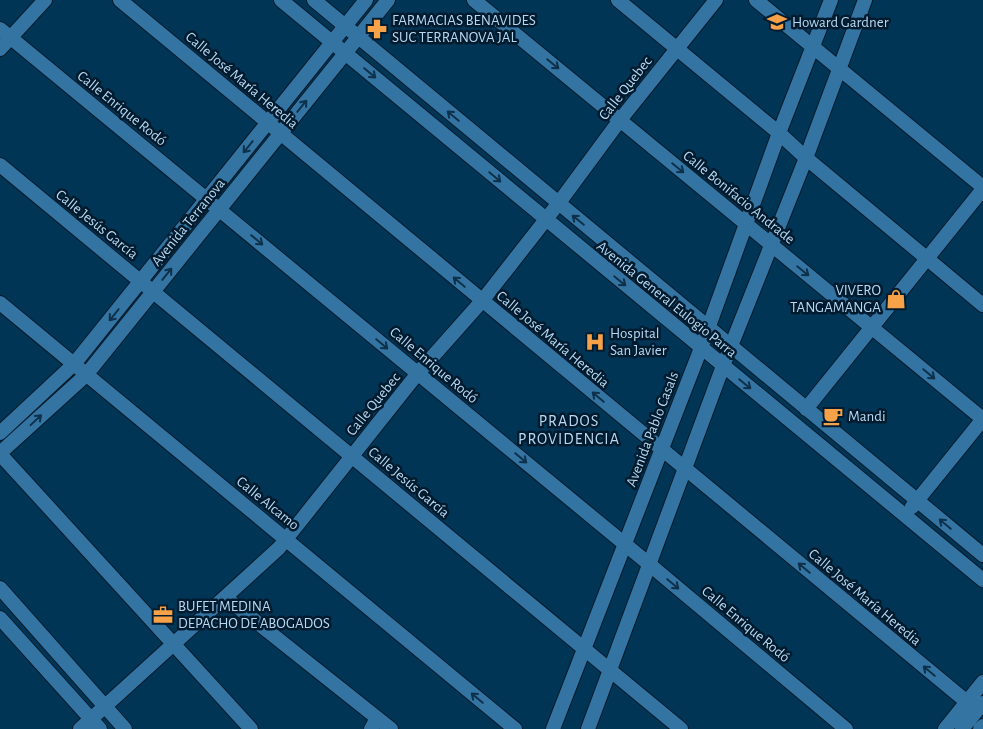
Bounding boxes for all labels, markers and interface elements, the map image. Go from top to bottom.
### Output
school or university icon: Howard Gardner [766,11,788,33]
place label: FARMACIAS BENAVIDES SUC TERRANOVA JAL [392,13,536,45]
place label: Howard Gardner [792,15,889,30]
pharmacy icon: FARMACIAS BENAVIDES SUC TERRANOVA JAL [366,18,388,40]
street label: Calle José María Heredia [183,29,301,132]
street label: Calle Quebec [596,54,655,123]
one-way arrow [546,59,559,70]
street label: Calle Enrique Rodó [74,68,169,149]
one-way arrow [363,68,376,79]
one-way arrow [297,100,308,113]
one-way arrow [446,110,459,121]
one-way arrow [243,141,254,154]
street label: Calle Bonifacio Andrade [680,148,797,247]
one-way arrow [671,162,684,173]
one-way arrow [488,172,501,183]
street label: Avenida Terranova [149,176,228,269]
street label: Calle Jesús García [53,187,141,262]
one-way arrow [571,214,584,225]
one-way arrow [250,234,263,245]
street label: Avenida General Eulogio Parra [594,238,740,360]
one-way arrow [797,265,810,277]
one-way arrow [162,267,173,280]
one-way arrow [613,275,626,286]
one-way arrow [453,277,466,288]
place label: VIVERO TANGAMANGA [790,283,881,315]
street label: Calle José María Heredia [494,288,612,391]
shop icon: VIVERO TANGAMANGA [885,288,907,310]
one-way arrow [108,309,119,322]
street label: Calle Enrique Rodó [387,324,480,406]
place label: Hospital San Javier [610,326,667,358]
hospital icon: Hospital San Javier [584,331,606,353]
one-way arrow [375,338,388,349]
one-way arrow [922,369,935,380]
street label: Calle Quebec [344,370,403,439]
street label: Avenida Pablo Casals [624,370,681,489]
one-way arrow [739,379,752,390]
one-way arrow [592,392,605,403]
cafe icon: Mandi [822,405,844,427]
place label: Mandi [848,409,886,424]
district label: PRADOS PROVIDENCIA [518,413,620,447]
one-way arrow [29,415,42,426]
street label: Calle Jesús García [365,444,452,521]
one-way arrow [514,453,527,464]
street label: Calle Alcamo [234,474,302,533]
one-way arrow [939,519,952,530]
street label: Calle José María Heredia [806,546,924,649]
one-way arrow [798,562,811,573]
one-way arrow [667,578,680,590]
street label: Calle Enrique Rodó [699,583,792,665]
place label: BUFET MEDINA DEPACHO DE ABOGADOS [178,599,330,631]
office icon: BUFET MEDINA DEPACHO DE ABOGADOS [152,604,174,626]
one-way arrow [923,665,936,677]
one-way arrow [471,692,484,703]

